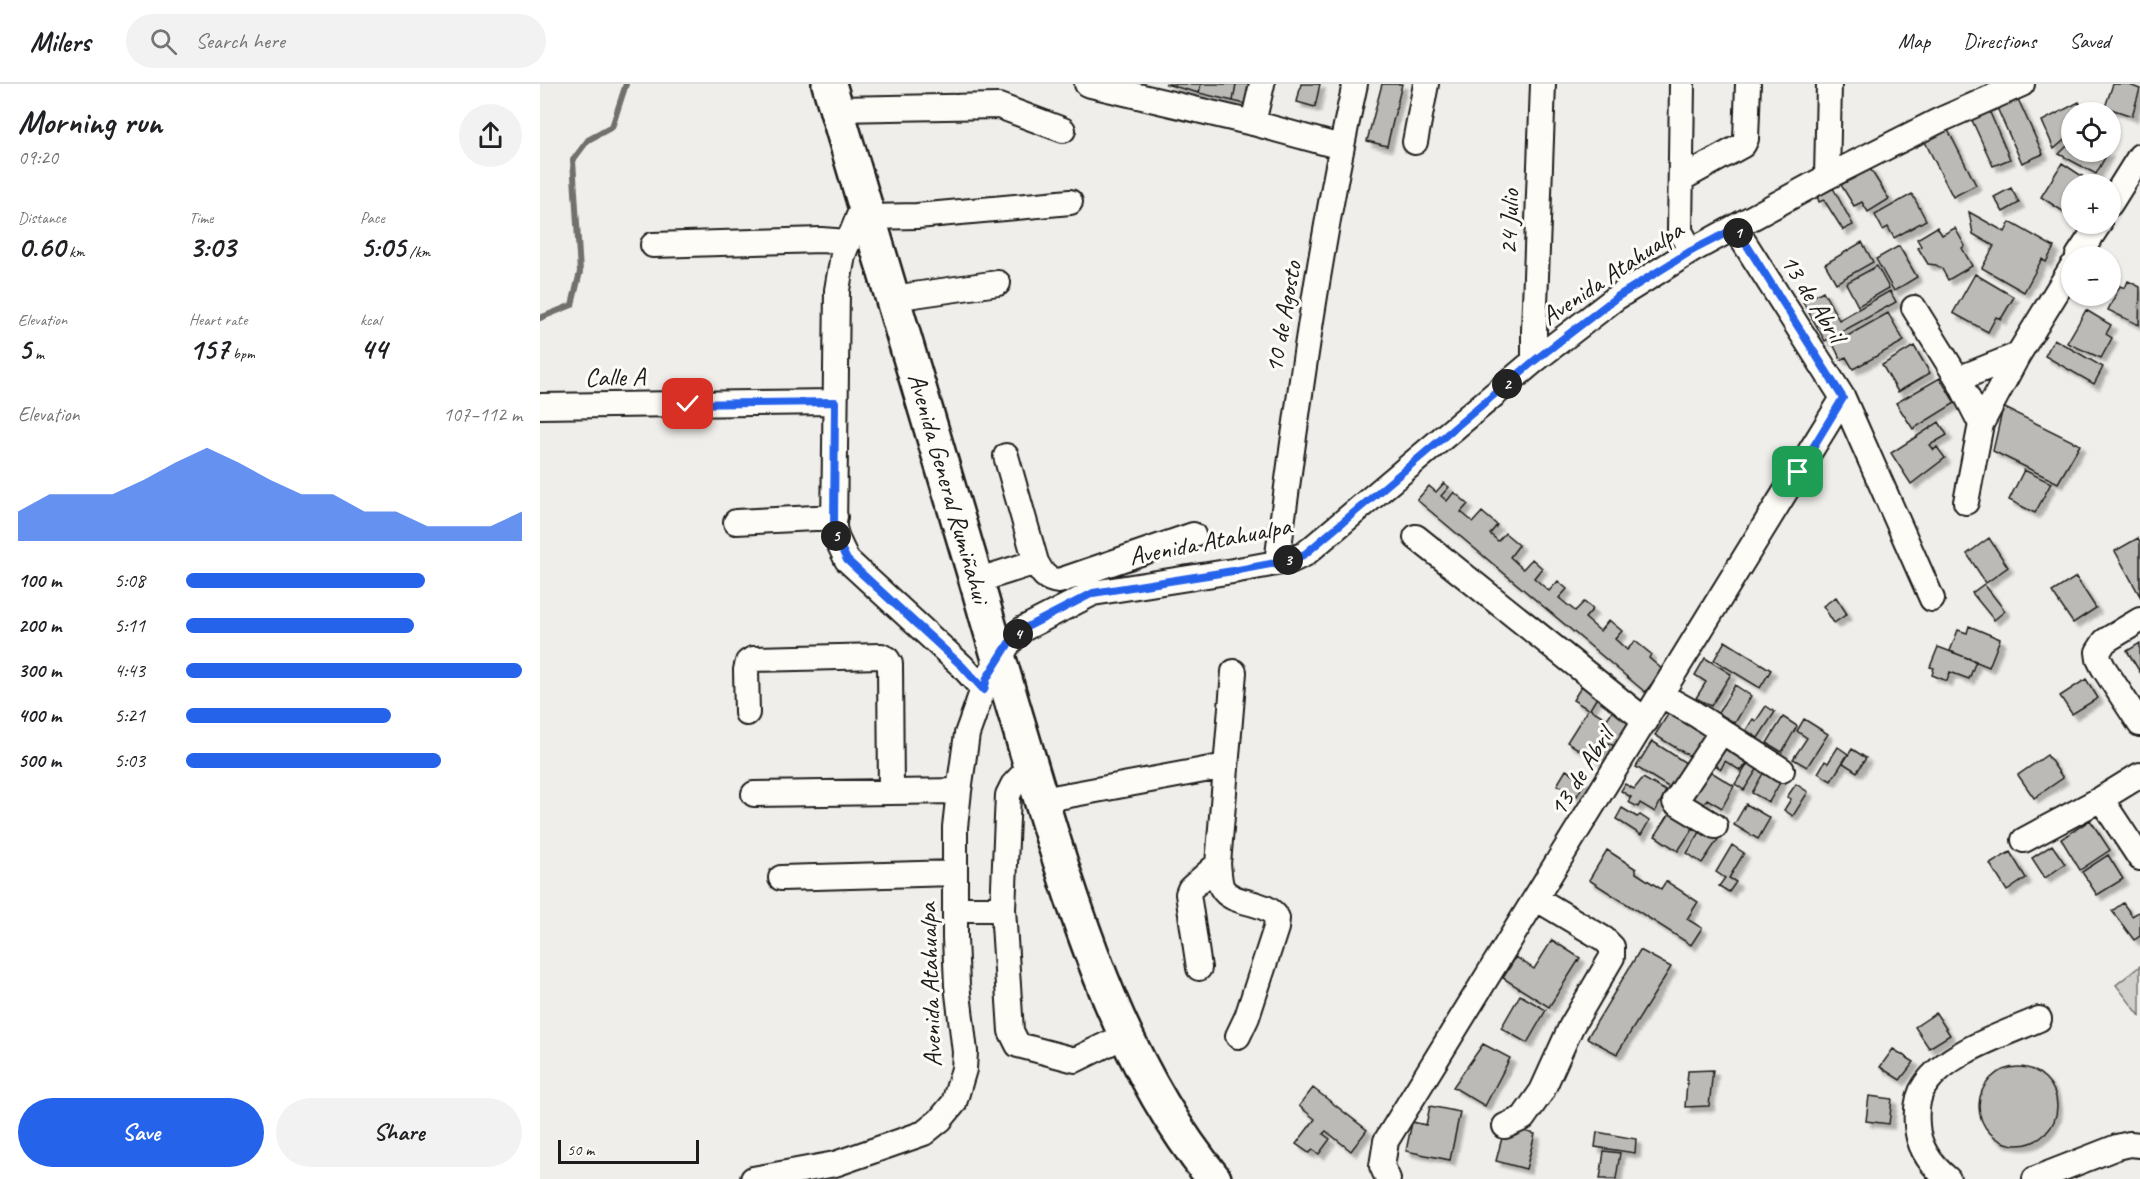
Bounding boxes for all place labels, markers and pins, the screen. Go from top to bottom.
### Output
pin: 1 [1723,218,1753,248]
pin: 2 [1492,369,1522,399]
pin [662,378,713,429]
pin [1772,446,1823,497]
pin: 5 [821,521,851,551]
pin: 3 [1273,545,1303,575]
pin: 4 [1003,619,1033,649]

